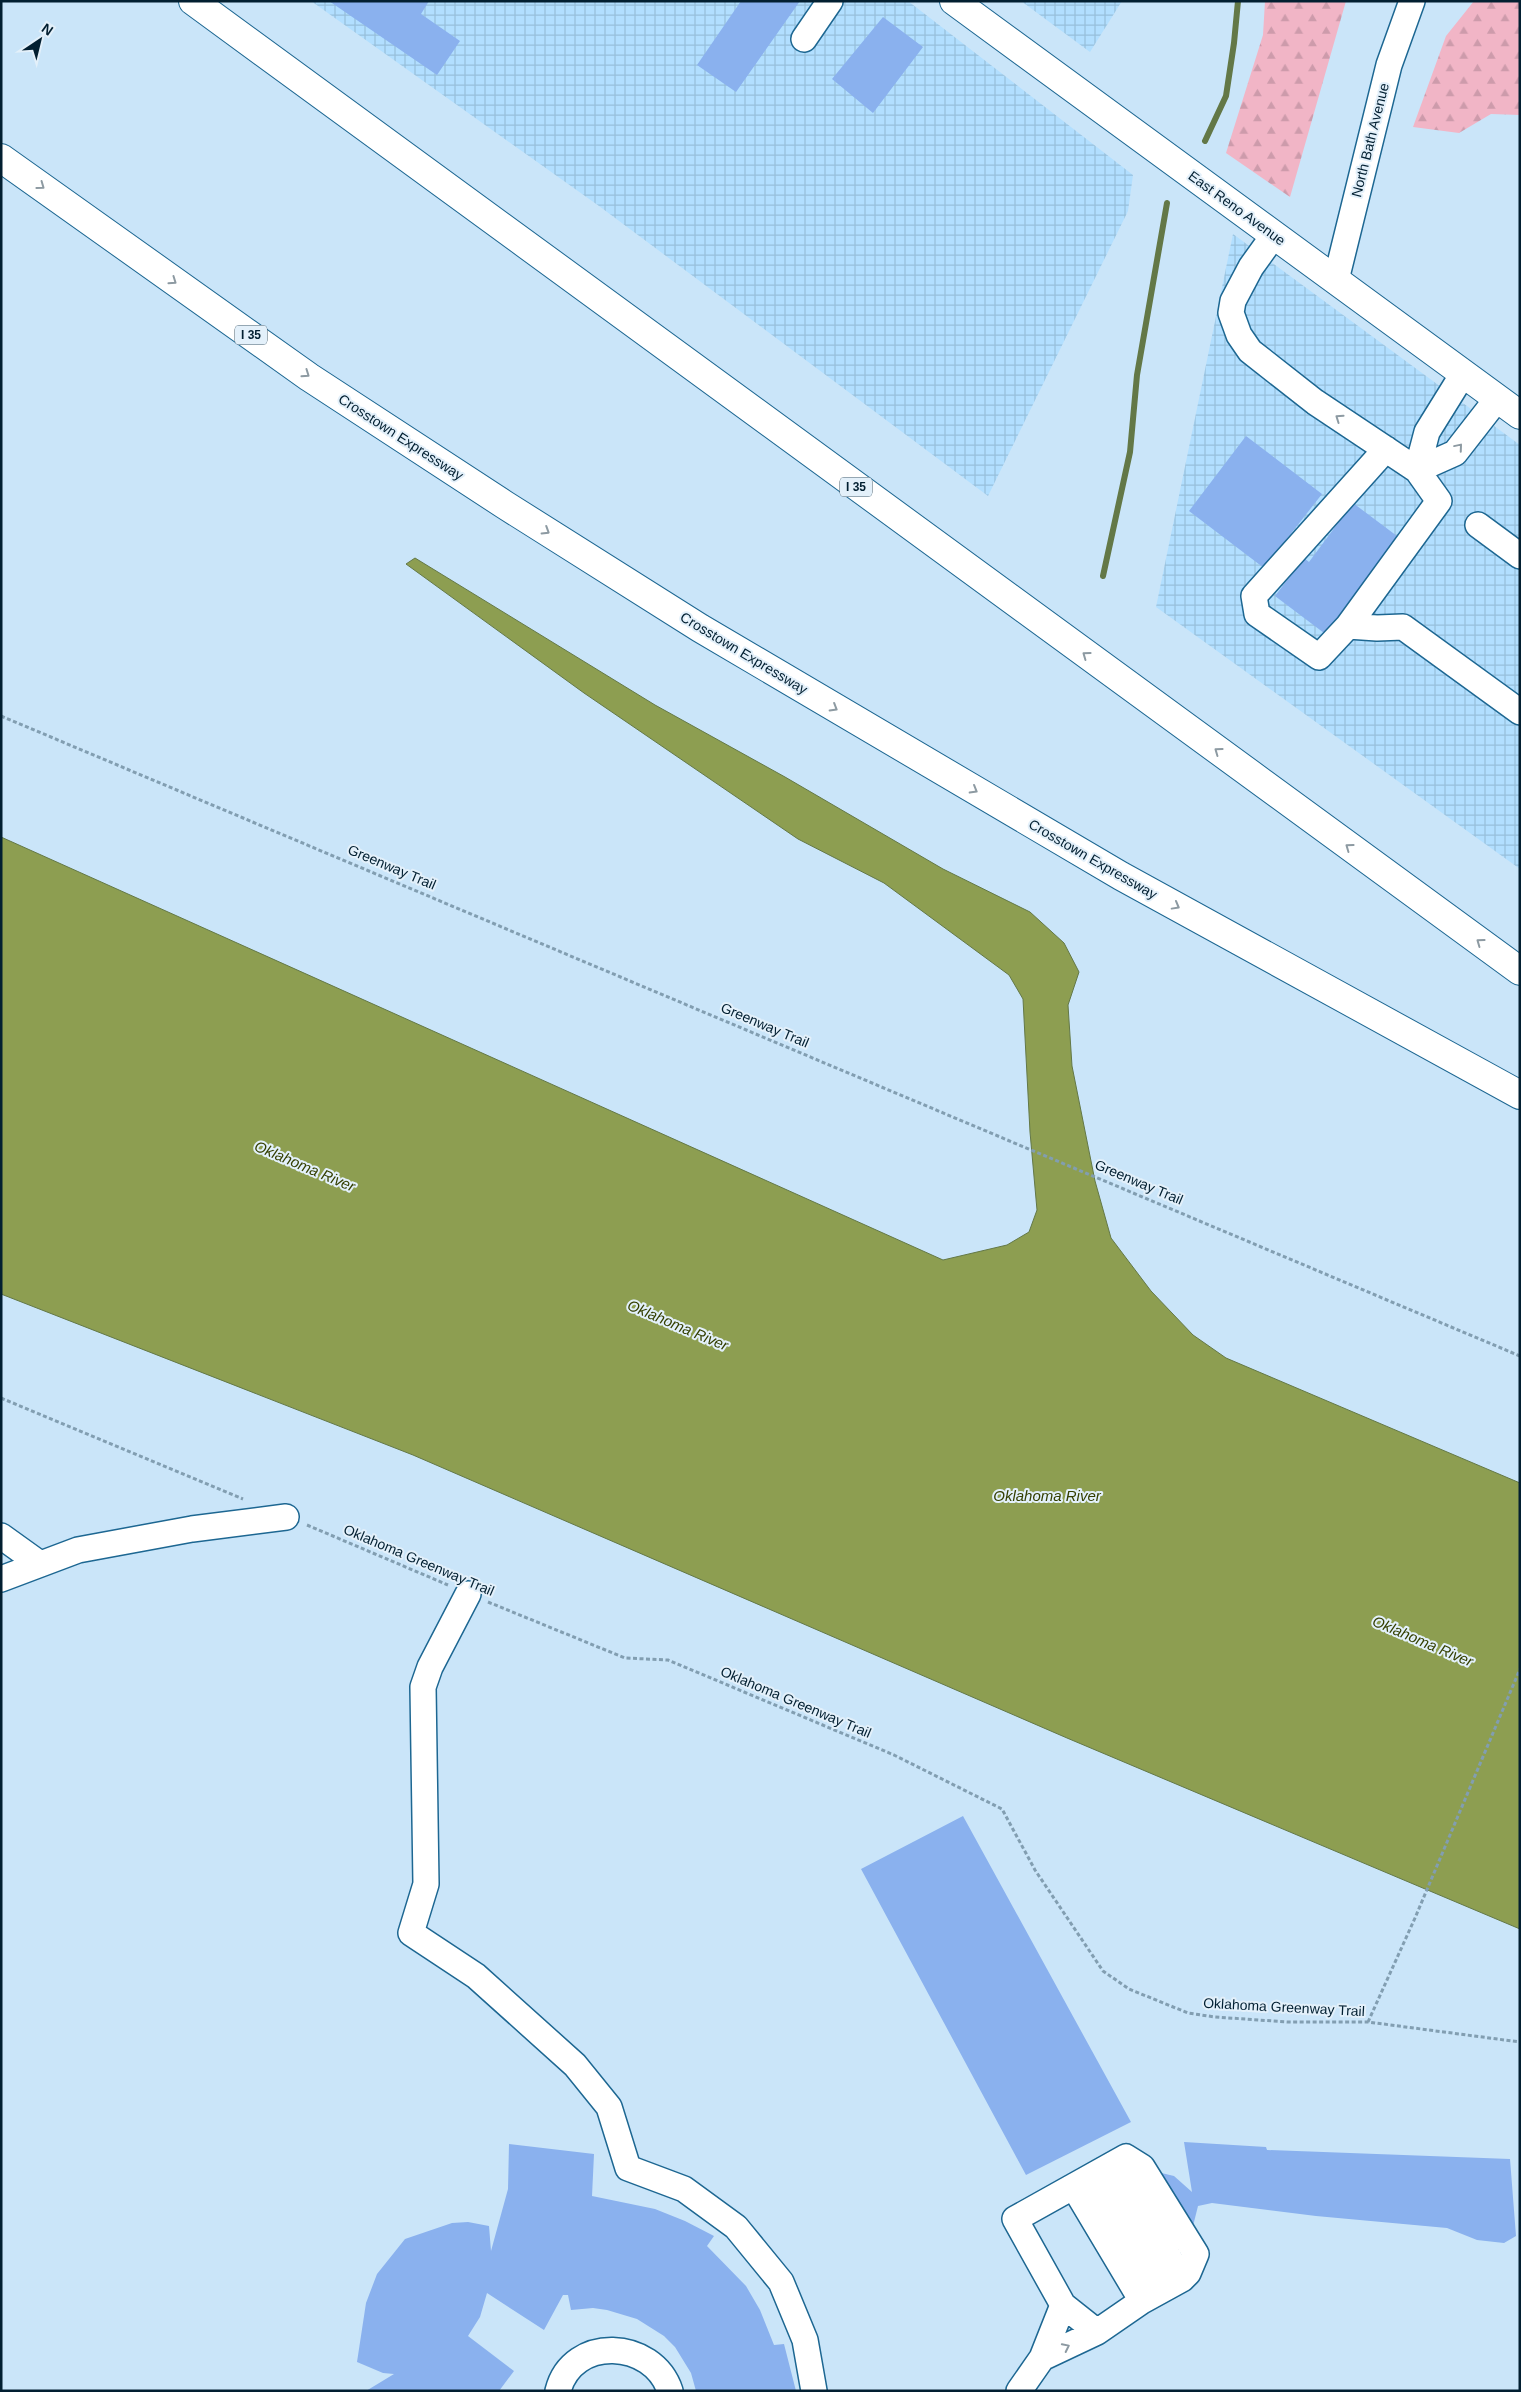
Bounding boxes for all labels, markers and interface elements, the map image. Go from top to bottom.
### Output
north arrow [15,15,65,65]
text: N [39,20,56,39]
street label: North Bath Avenue [1348,81,1392,199]
street label: East Reno Avenue [1185,168,1289,249]
one-way arrow [35,180,45,189]
one-way arrow [167,275,176,283]
road number: I 35 [235,326,267,344]
one-way arrow [300,368,310,377]
street label: Crosstown Expressway [336,391,466,483]
one-way arrow [1335,415,1345,424]
one-way arrow [1454,444,1462,453]
road number: I 35 [840,478,872,497]
one-way arrow [541,525,550,535]
street label: Crosstown Expressway [678,609,810,697]
one-way arrow [1083,652,1092,661]
one-way arrow [828,701,837,711]
one-way arrow [1214,748,1224,757]
one-way arrow [968,784,977,794]
street label: Crosstown Expressway [1026,816,1160,902]
street label: Greenway Trail [346,841,438,893]
one-way arrow [1346,844,1355,852]
one-way arrow [1170,900,1179,910]
one-way arrow [1476,939,1486,948]
street label: Greenway Trail [719,999,811,1051]
water label: Oklahoma River [252,1137,359,1195]
street label: Greenway Trail [1093,1156,1185,1208]
water label: Oklahoma River [625,1296,732,1354]
water label: Oklahoma River [993,1487,1102,1504]
street label: Oklahoma Greenway Trail [341,1521,497,1599]
water label: Oklahoma River [1370,1612,1477,1670]
street label: Oklahoma Greenway Trail [718,1663,874,1741]
street label: Oklahoma Greenway Trail [1203,1995,1365,2019]
one-way arrow [1061,2343,1070,2353]

